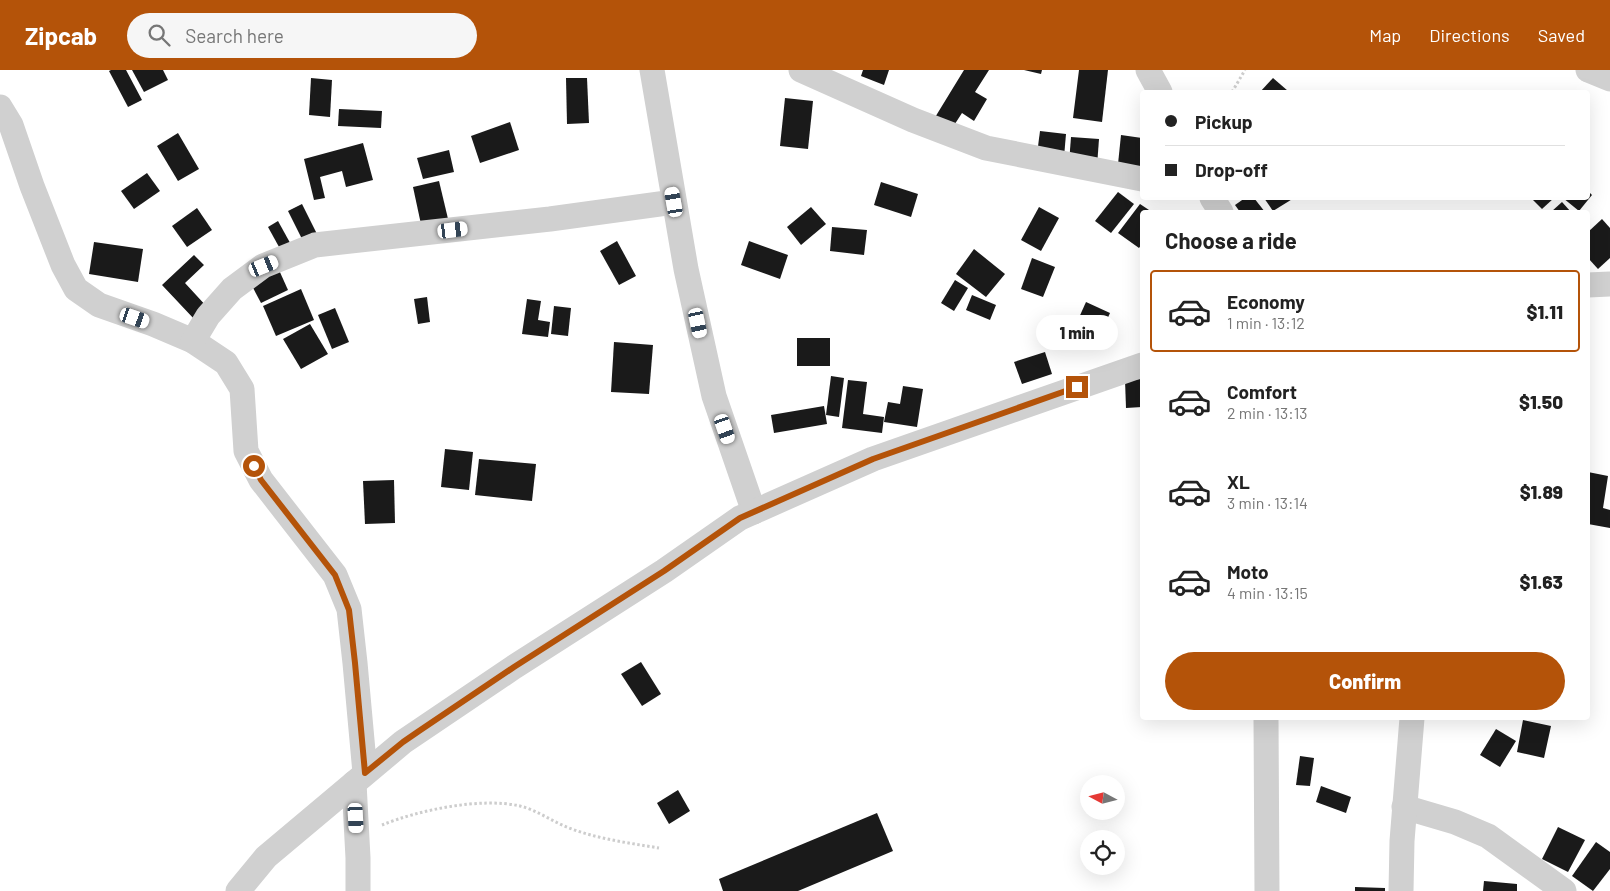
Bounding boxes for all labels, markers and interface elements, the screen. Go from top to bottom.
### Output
search box [127,13,477,58]
text: Zipcab [25,21,97,50]
icon: search [145,21,173,49]
text: Search here [185,24,284,47]
text: Map [1369,24,1401,46]
text: Directions [1429,24,1510,46]
text: Saved [1538,24,1585,46]
text: Pickup [1195,110,1253,133]
text: Drop-off [1195,158,1268,181]
car [664,186,683,218]
car [437,221,468,239]
text: Choose a ride [1165,227,1297,253]
car [247,253,280,279]
icon: car [1167,289,1212,334]
text: Economy [1227,290,1305,313]
text: $1.11 [1527,300,1563,323]
car [118,306,151,330]
car [687,307,708,339]
text: 1 min · 13:12 [1227,313,1305,332]
callout: 1 min [1036,314,1118,350]
text: 1 min [1059,323,1095,342]
route end [1066,376,1088,398]
icon: car [1167,379,1212,424]
text: Comfort [1227,380,1297,403]
text: $1.50 [1519,390,1563,413]
text: 2 min · 13:13 [1227,403,1308,422]
car [713,412,736,446]
route start [243,455,265,477]
icon: car [1167,469,1212,514]
text: XL [1227,470,1250,493]
text: $1.89 [1520,480,1563,503]
text: 3 min · 13:14 [1227,493,1308,512]
icon: car [1167,559,1212,604]
text: Moto [1227,560,1269,583]
text: $1.63 [1519,570,1563,593]
text: 4 min · 13:15 [1227,583,1308,602]
button: Confirm [1165,652,1565,710]
north arrow [1080,775,1125,820]
map controls [1080,775,1125,875]
car [347,803,364,833]
button: locate [1080,830,1125,875]

